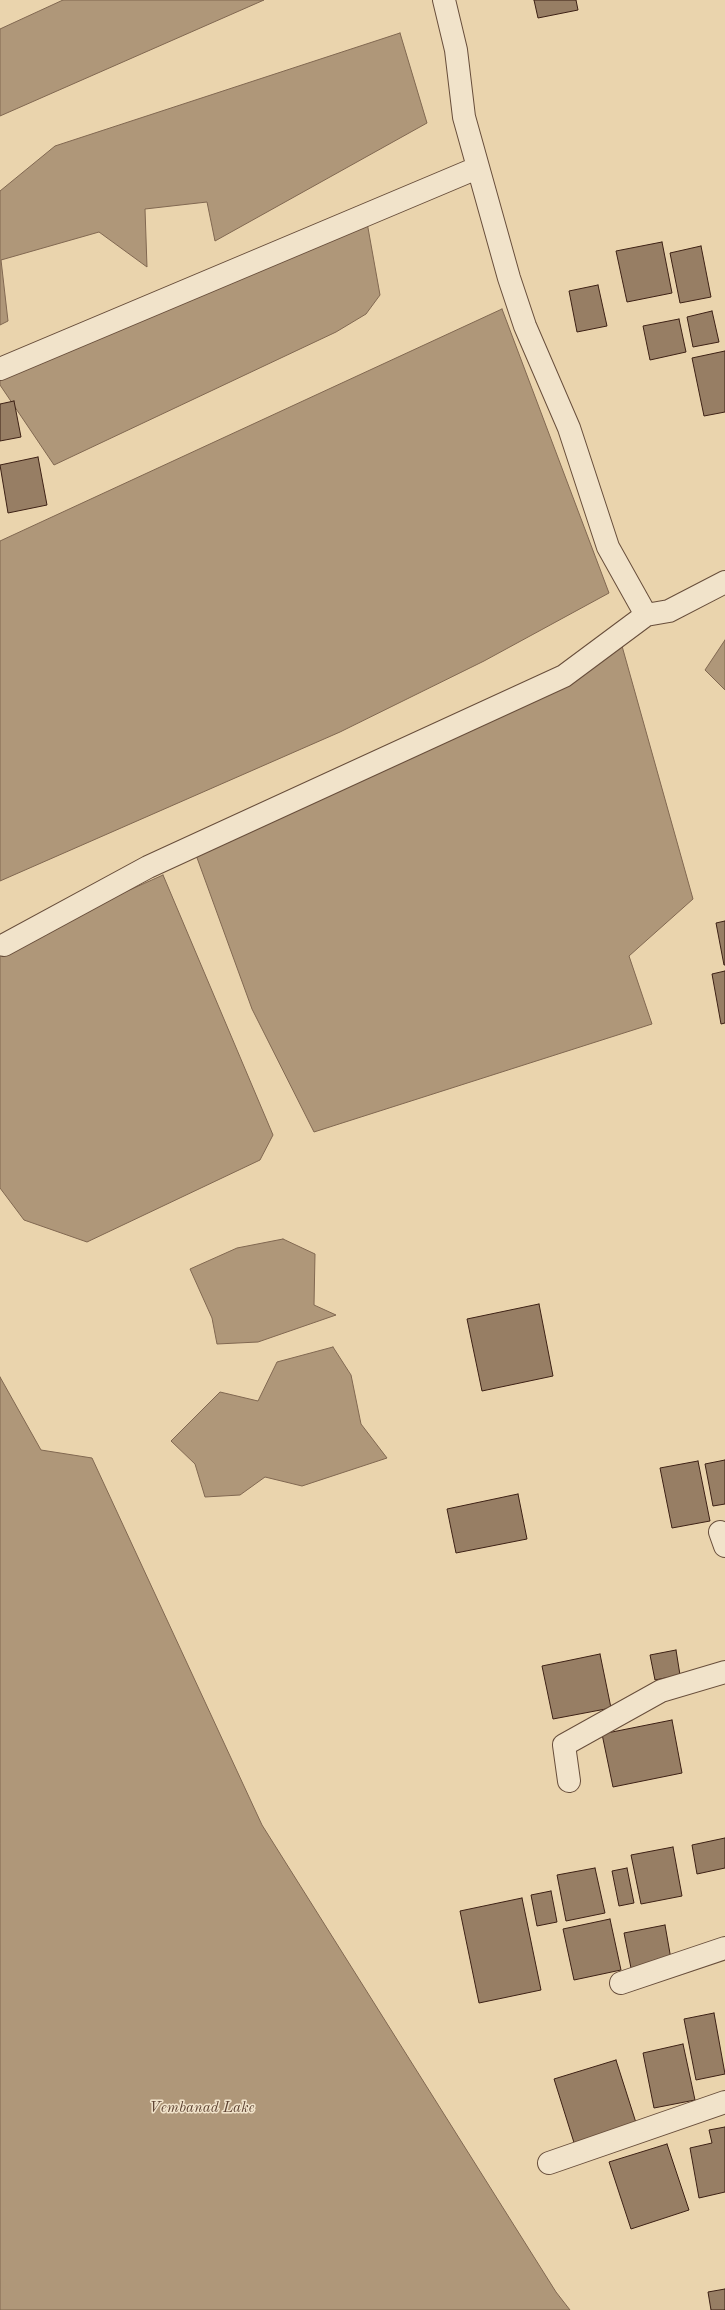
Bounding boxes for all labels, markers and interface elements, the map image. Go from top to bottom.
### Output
water label: Vembanad Lake [149,2099,255,2117]

